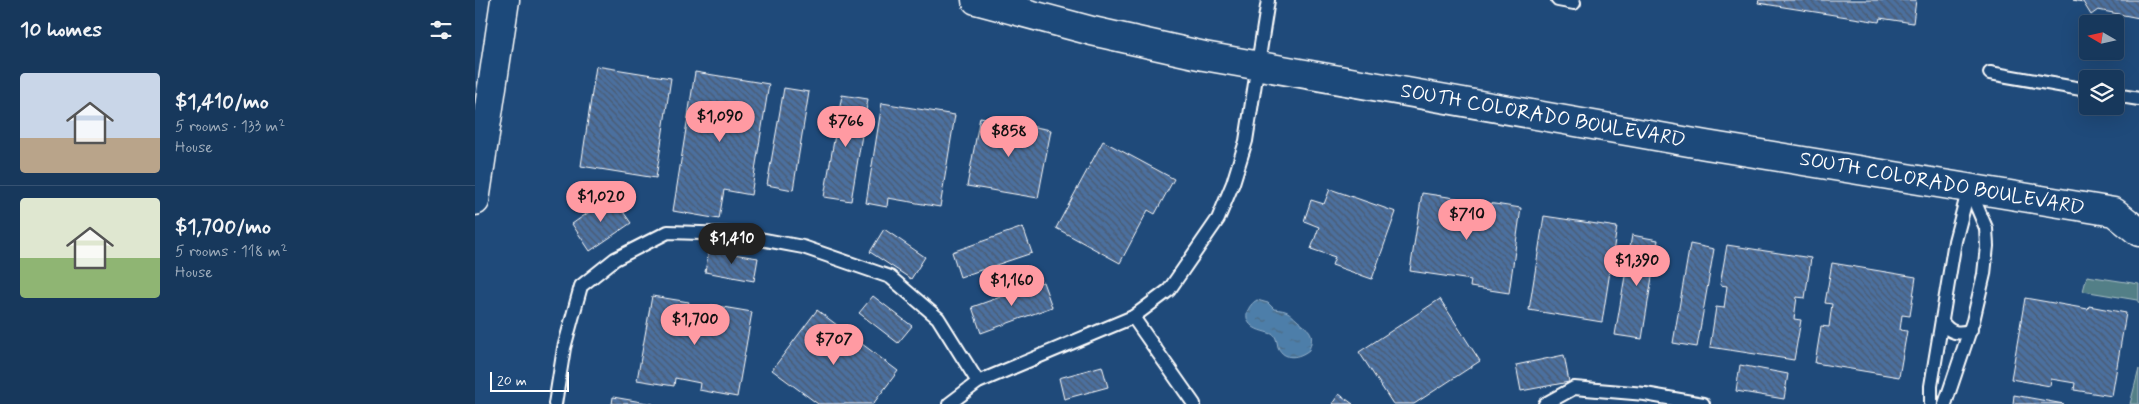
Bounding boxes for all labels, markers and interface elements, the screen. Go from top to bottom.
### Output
north arrow [2079,15,2124,60]
map controls [2079,15,2124,115]
text: 10 homes [20,16,102,44]
icon: filters [427,16,455,44]
button: layers [2079,70,2124,115]
street label: SOUTH COLORADO BOULEVARD [1398,78,1688,154]
text: $1,410/mo [175,88,269,116]
icon: home [60,93,120,153]
pin: $1,090 [679,100,761,143]
text: $1,090 [697,106,743,127]
pin: $766 [816,106,876,148]
text: $766 [828,111,864,132]
text: 5 rooms · 133 m² [175,116,285,137]
pin: $858 [979,116,1039,158]
text: $858 [991,121,1027,142]
text: House [175,137,213,158]
street label: SOUTH COLORADO BOULEVARD [1797,146,2087,222]
pin: $1,020 [560,180,642,223]
text: $1,020 [577,186,625,207]
pin: $710 [1437,198,1497,241]
text: $710 [1449,204,1485,225]
text: $1,700/mo [175,213,271,241]
icon: home [60,218,120,278]
pin: $1,410 [691,222,773,265]
text: $1,410 [710,228,754,249]
text: 5 rooms · 118 m² [175,241,288,262]
pin: $1,390 [1596,244,1678,287]
text: $1,390 [1615,250,1659,271]
text: House [175,262,213,283]
pin: $1,160 [971,264,1053,307]
text: $1,160 [990,270,1034,291]
pin: $1,700 [654,304,736,346]
text: $1,700 [672,309,718,330]
pin: $707 [804,324,864,366]
text: $707 [815,329,853,350]
scale bar [490,369,569,392]
text: 20 m [497,372,527,390]

